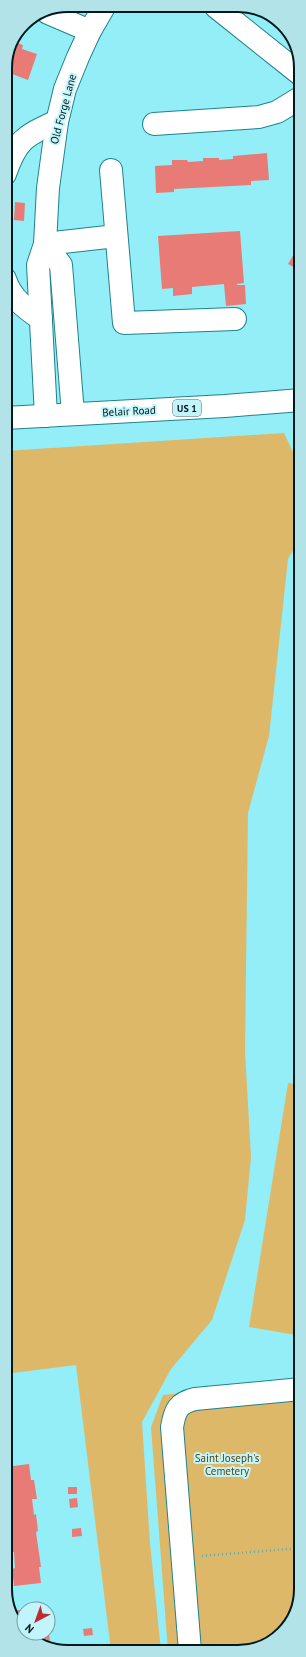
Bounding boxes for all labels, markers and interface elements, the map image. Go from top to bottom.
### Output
street label: Old Forge Lane [47,72,79,146]
road number: US 1 [173,400,201,416]
street label: Belair Road [102,403,156,419]
park label: Saint Joseph's Cemetery [195,1451,260,1478]
north arrow [16,1601,56,1641]
text: N [22,1621,37,1636]

